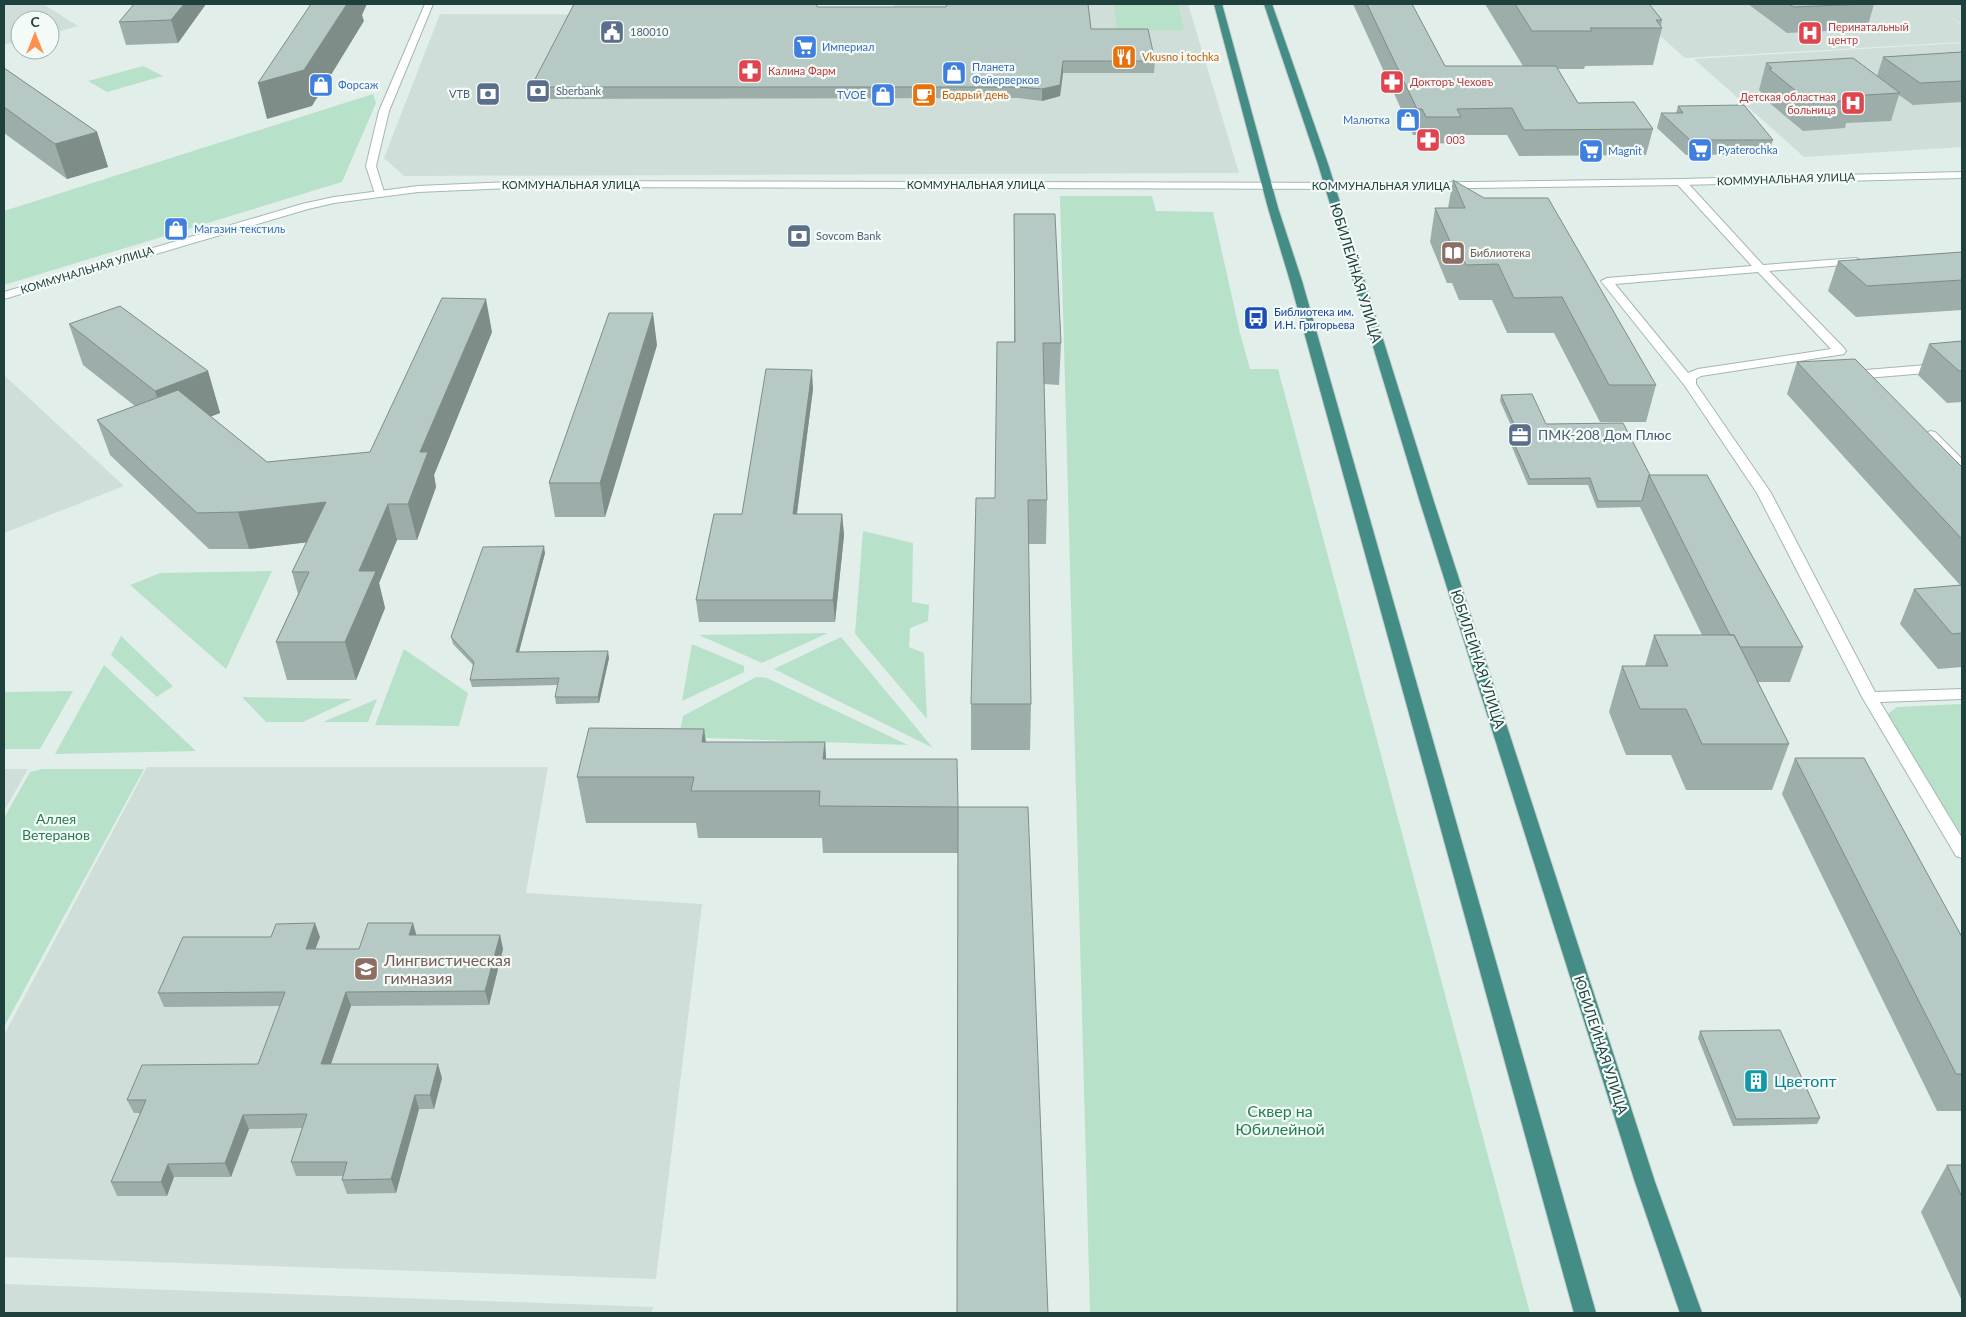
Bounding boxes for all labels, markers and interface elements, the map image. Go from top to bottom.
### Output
north arrow [10,10,60,60]
text: С [30,13,40,30]
public building icon: 180010 [599,19,625,45]
hospital icon: Перинатальный центр [1797,20,1823,46]
place label: Перинатальный центр [1828,20,1909,46]
place label: 180010 [630,25,669,38]
supermarket icon: Империал [792,34,818,60]
place label: Империал [822,40,874,53]
restaurant icon: Vkusno i tochka [1111,44,1137,70]
place label: Vkusno i tochka [1142,50,1219,63]
pharmacy icon: Калина Фарм [737,58,763,84]
shop icon: Планета Фейерверков [941,60,967,86]
place label: Планета Фейерверков [972,60,1039,86]
place label: Калина Фарм [768,64,836,77]
pharmacy icon: Докторъ Чеховъ [1379,69,1405,95]
shop icon: Форсаж [308,72,334,98]
place label: Докторъ Чеховъ [1410,75,1494,88]
place label: Форсаж [338,78,379,91]
bank icon: Sberbank [525,78,551,104]
bank icon: VTB [475,81,501,107]
shop icon: TVOE [870,82,896,108]
cafe icon: Бодрый день [911,82,937,108]
place label: Sberbank [556,84,602,97]
place label: VTB [449,87,470,100]
place label: TVOE [837,88,866,101]
place label: Бодрый день [942,88,1009,101]
place label: Детская областная больница [1740,90,1836,116]
hospital icon: Детская областная больница [1840,90,1866,116]
shop icon: Малютка [1395,107,1421,133]
place label: Малютка [1343,113,1390,126]
pharmacy icon: 003 [1415,127,1441,153]
place label: 003 [1446,133,1465,146]
supermarket icon: Pyaterochka [1687,137,1713,163]
supermarket icon: Magnit [1578,138,1604,164]
place label: Pyaterochka [1718,143,1778,156]
place label: Magnit [1608,144,1642,157]
street label: КОММУНАЛЬНАЯ УЛИЦА [1717,170,1856,187]
street label: КОММУНАЛЬНАЯ УЛИЦА [502,178,641,191]
street label: КОММУНАЛЬНАЯ УЛИЦА [907,178,1046,191]
street label: КОММУНАЛЬНАЯ УЛИЦА [1312,179,1451,192]
street label: ЮБИЛЕЙНАЯ УЛИЦА [1327,201,1386,345]
shop icon: Магазин текстиль [163,216,189,242]
place label: Магазин текстиль [194,222,285,235]
bank icon: Sovcom Bank [786,223,812,249]
place label: Sovcom Bank [816,229,881,242]
library icon: Библиотека [1440,240,1466,266]
street label: КОММУНАЛЬНАЯ УЛИЦА [19,243,155,296]
place label: Библиотека [1470,246,1530,259]
bus stop icon: Библиотека им. И.Н. Григорьева [1243,305,1269,331]
place label: Библиотека им. И.Н. Григорьева [1274,305,1355,331]
office icon: ПМК-208 Дом Плюс [1507,422,1533,448]
place label: ПМК-208 Дом Плюс [1538,426,1672,443]
street label: ЮБИЛЕЙНАЯ УЛИЦА [1448,587,1509,731]
park label: Аллея Ветеранов [22,810,90,843]
place label: Лингвистическая гимназия [383,950,511,987]
school or university icon: Лингвистическая гимназия [353,956,379,982]
street label: ЮБИЛЕЙНАЯ УЛИЦА [1571,973,1632,1117]
building icon: Цветопт [1743,1068,1769,1094]
place label: Цветопт [1774,1071,1837,1090]
park label: Сквер на Юбилейной [1235,1101,1325,1138]

